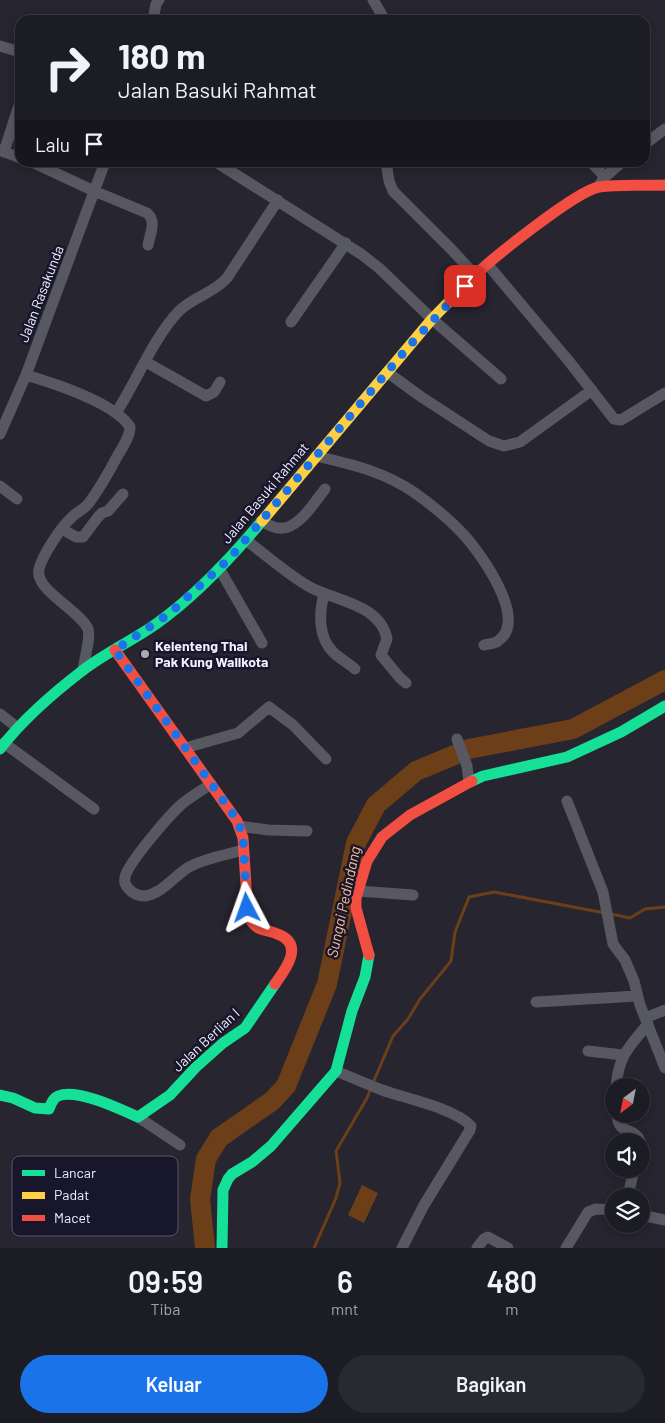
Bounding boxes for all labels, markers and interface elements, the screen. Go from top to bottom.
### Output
text: 180 m [118,34,206,76]
icon: right [35,35,100,100]
text: Jalan Basuki Rahmat [118,76,317,102]
icon: arrive [80,130,108,158]
text: Lalu [35,133,70,156]
street label: Jalan Rasakunda [14,243,67,345]
pin [444,265,486,307]
icon: arrive [451,272,479,300]
street label: Jalan Basuki Rahmat [217,439,312,547]
place label: Kelenteng Thai Pak Kung Walikota [155,637,269,670]
marker: Kelenteng Thai Pak Kung Walikota [139,648,151,660]
water label: Sungai Pedindang [322,844,364,959]
position arrow [220,881,272,933]
street label: Jalan Berlian I [169,1004,243,1075]
north arrow [605,1078,650,1122]
map controls [605,1078,650,1233]
button: sound [605,1133,650,1178]
legend [12,1156,178,1236]
text: Lancar [54,1164,96,1181]
text: Padat [54,1186,89,1203]
button: layers [605,1188,650,1233]
text: Macet [54,1209,91,1226]
text: 09:59 [128,1263,203,1299]
text: 6 [337,1263,353,1299]
text: 480 [487,1263,537,1299]
text: Tiba [151,1299,180,1318]
text: mnt [331,1299,359,1318]
text: m [505,1299,518,1318]
button: Keluar [20,1355,328,1413]
button: Bagikan [338,1355,645,1413]

